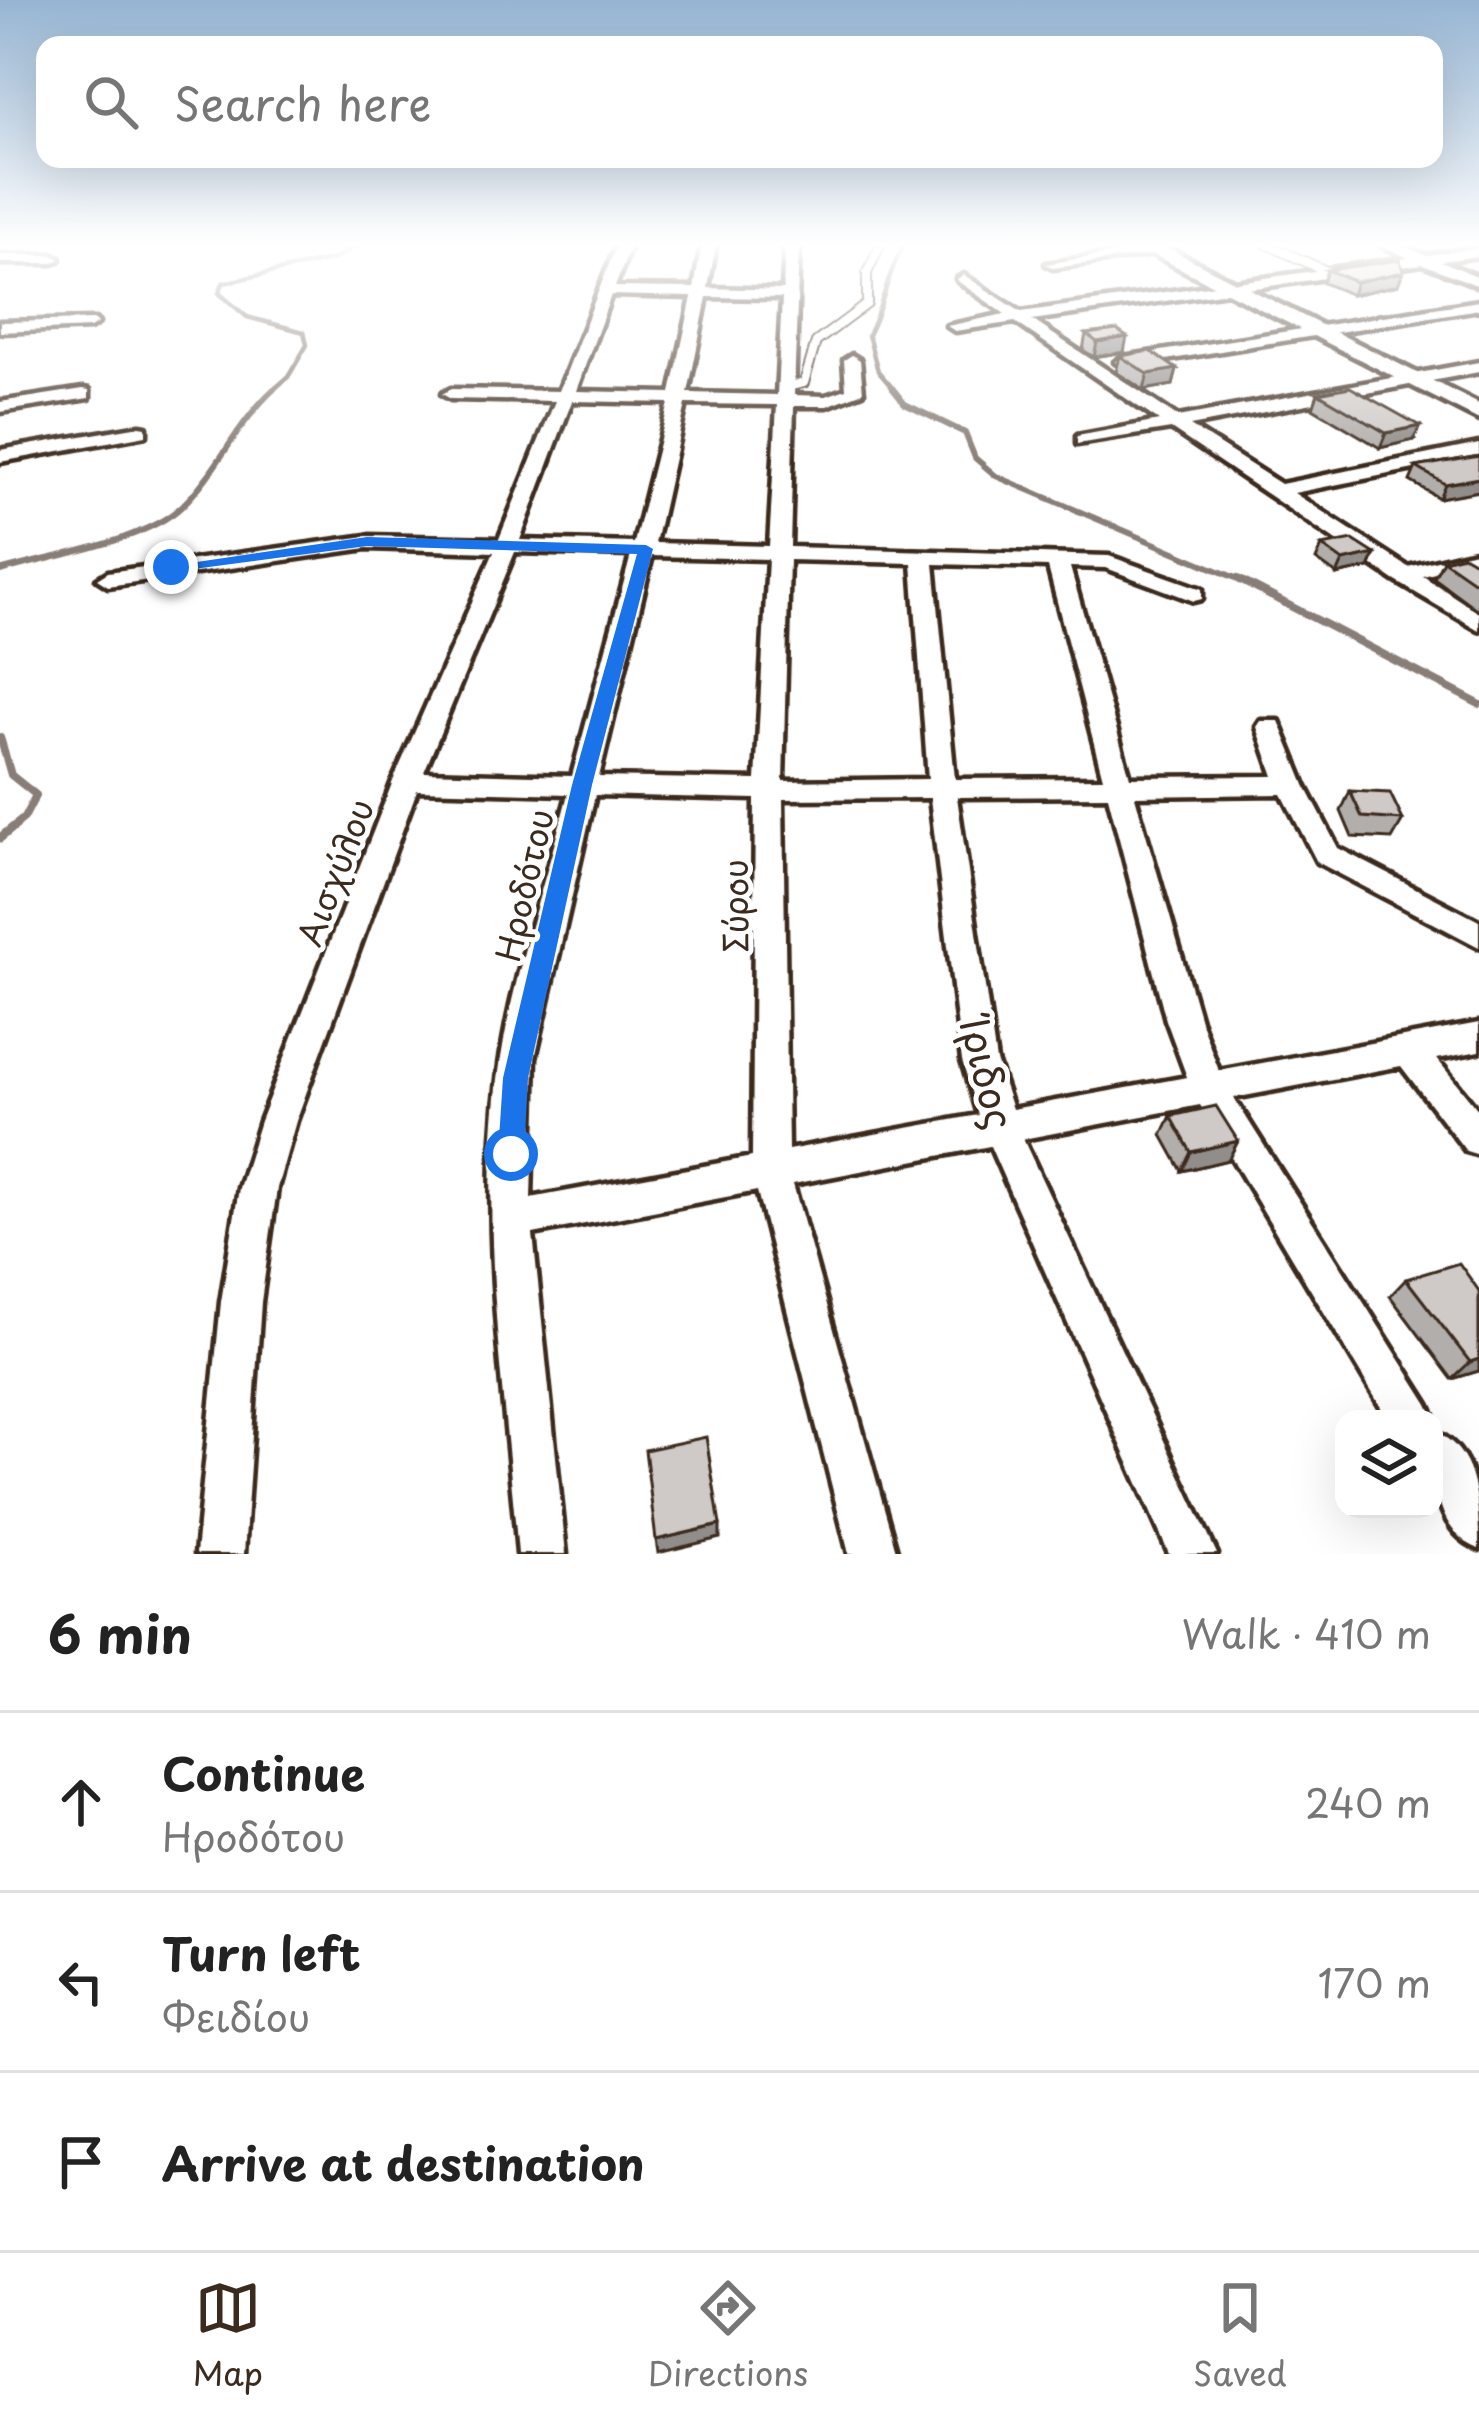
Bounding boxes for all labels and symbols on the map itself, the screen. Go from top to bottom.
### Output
route end [144,540,198,594]
street label: Αισχύλου [283,791,385,953]
street label: Ηροδότου [481,804,565,966]
street label: Σύρου [709,859,759,953]
street label: Ίριδος [946,1007,1031,1135]
route start [484,1127,538,1181]

